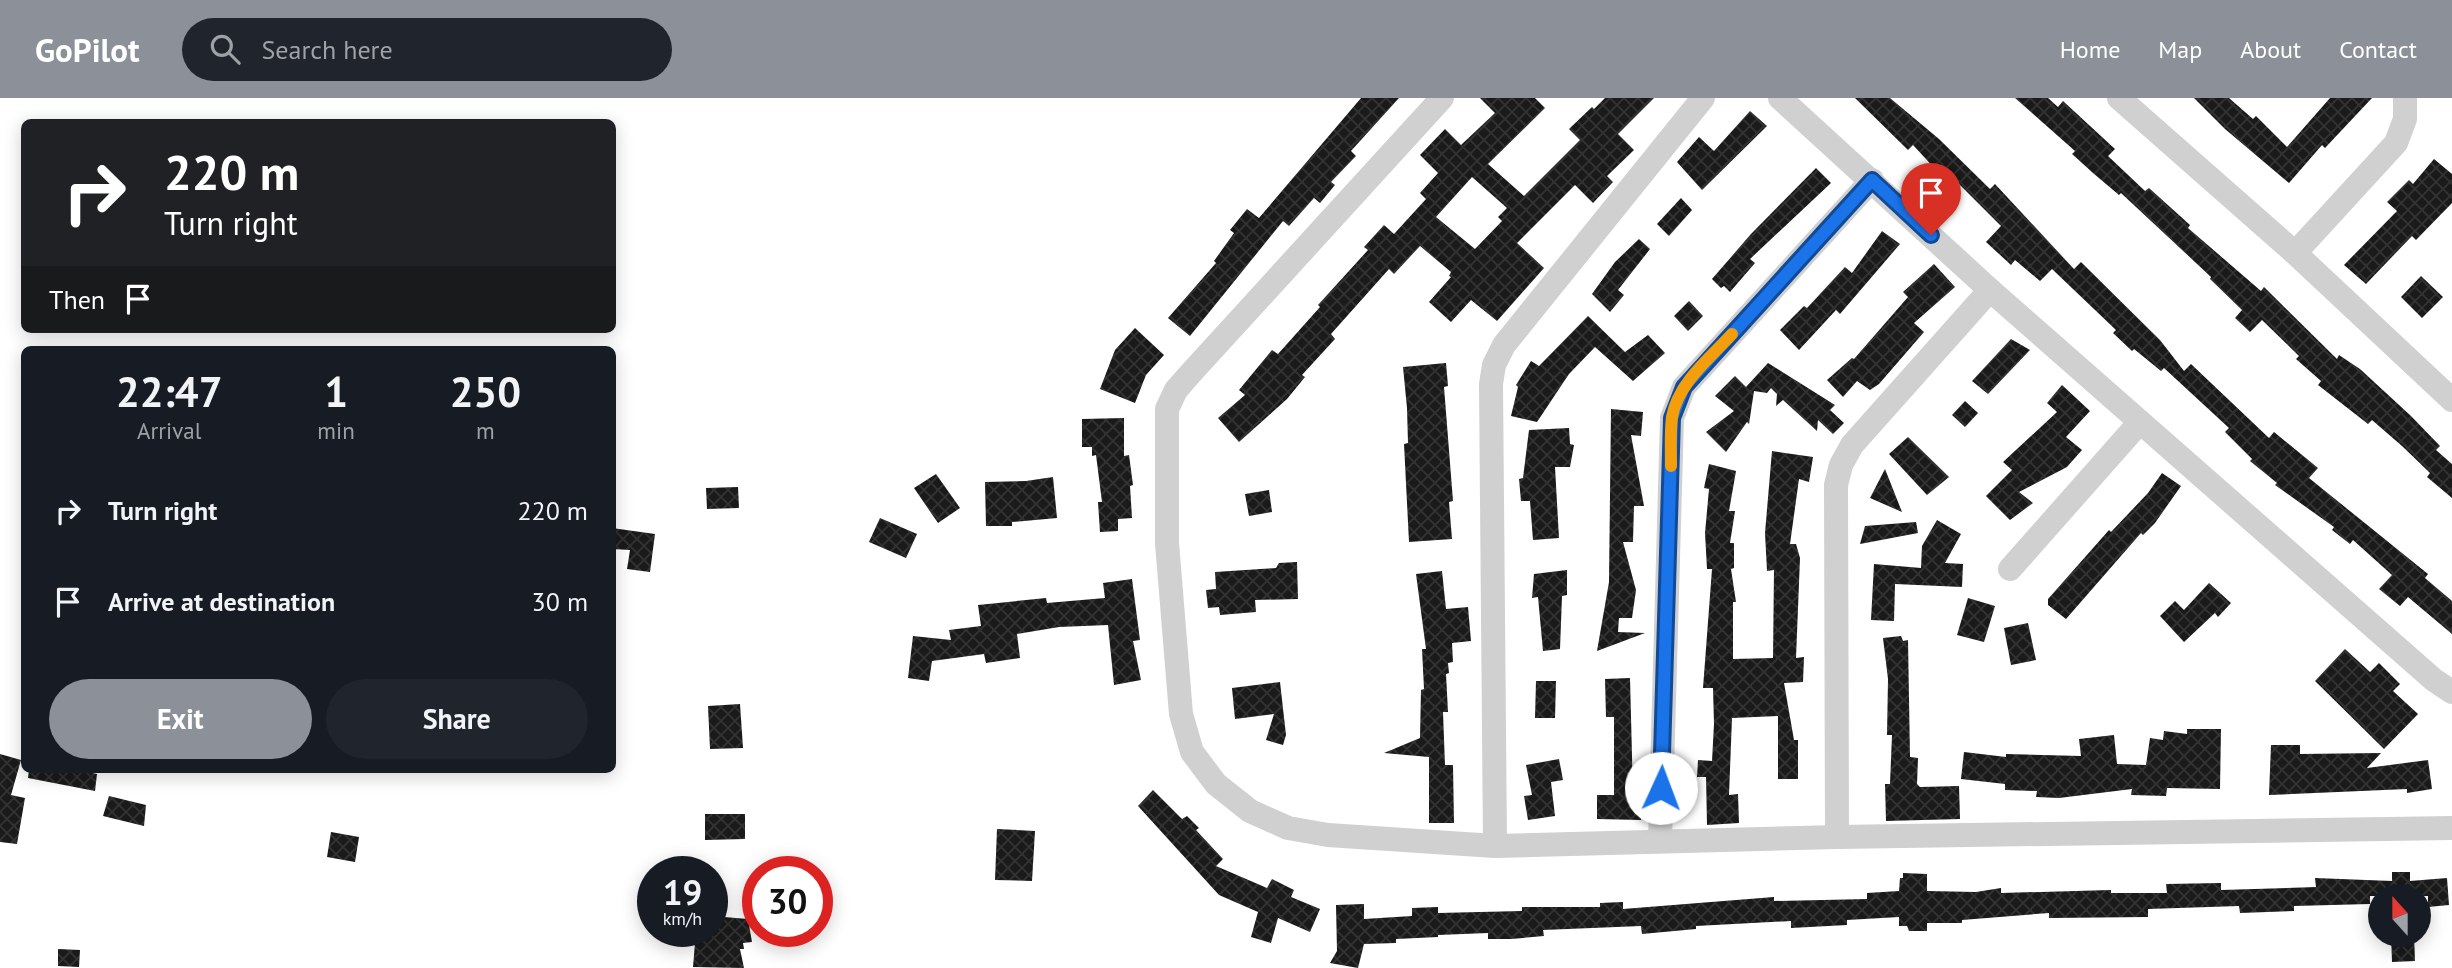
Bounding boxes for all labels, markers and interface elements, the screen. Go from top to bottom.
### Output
search box [182,18,672,81]
text: GoPilot [35,28,140,71]
icon: search [206,30,244,68]
text: Search here [262,33,393,66]
text: Home [2060,34,2120,65]
text: Map [2158,34,2202,65]
text: About [2240,34,2301,65]
text: Contact [2339,34,2417,65]
text: 220 m [164,140,299,204]
icon: right [49,147,140,238]
pin [1901,163,1961,235]
icon: arrive [1912,174,1950,212]
text: Turn right [164,202,298,244]
icon: arrive [119,280,157,318]
text: Then [49,283,105,316]
text: 22:47 [116,364,222,419]
text: 1 [324,364,348,419]
text: 250 [450,364,521,419]
text: Arrival [137,416,201,445]
text: min [317,416,355,445]
text: m [476,416,495,445]
icon: right [49,492,87,530]
text: Turn right [108,494,217,527]
text: 220 m [517,494,588,527]
icon: arrive [49,583,87,621]
text: Arrive at destination [108,585,335,618]
text: 30 m [532,585,588,618]
button: Exit [49,679,312,759]
button: Share [326,679,588,759]
position arrow [1624,751,1698,825]
speed limit sign: 30 [742,856,833,947]
text: 19 [663,869,702,915]
north arrow [2368,884,2431,947]
map controls [2368,884,2431,947]
text: km/h [663,907,702,930]

